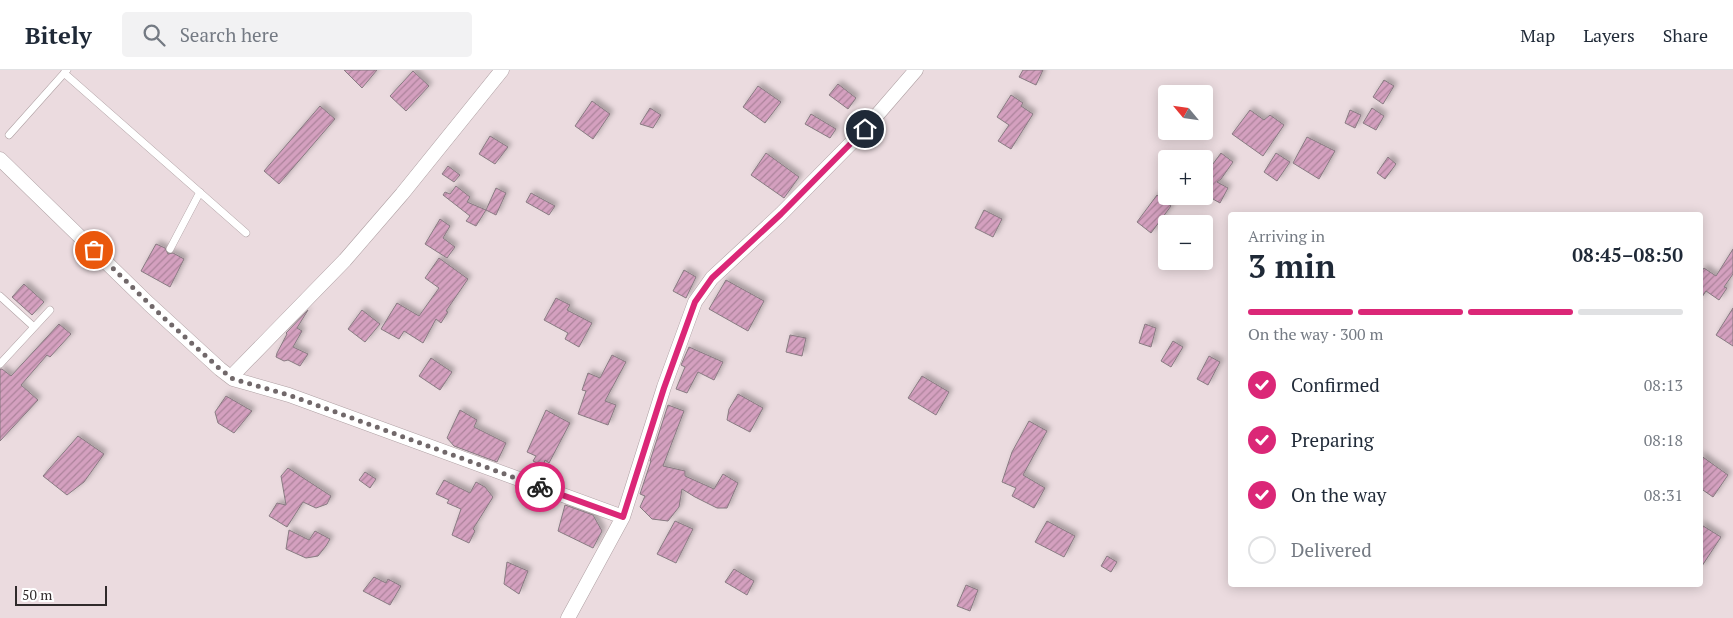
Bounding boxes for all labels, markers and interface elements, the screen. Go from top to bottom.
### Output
search box [122,12,472,57]
text: Bitely [25,19,92,51]
icon: search [140,21,168,49]
text: Search here [180,22,278,47]
text: Map [1520,23,1555,47]
text: Layers [1583,23,1635,47]
text: Share [1663,23,1708,47]
north arrow [1158,85,1212,140]
map controls [1158,85,1213,270]
pin [844,108,886,150]
icon: home [851,115,879,143]
button: + [1158,150,1213,205]
button: − [1158,215,1213,270]
text: Arriving in [1248,225,1325,247]
pin [73,229,115,271]
icon: bag [80,236,108,264]
text: 08:45–08:50 [1572,242,1683,267]
text: 3 min [1248,245,1336,287]
text: On the way · 300 m [1248,323,1383,345]
icon: check [1248,371,1276,399]
text: Confirmed [1291,372,1380,397]
text: 08:13 [1644,374,1683,396]
icon: check [1248,426,1276,454]
text: Preparing [1291,427,1374,452]
text: 08:18 [1644,429,1683,451]
courier [515,462,565,512]
icon: bike [526,473,554,501]
icon: check [1248,481,1276,509]
text: On the way [1291,482,1386,507]
text: 08:31 [1644,484,1683,506]
text: Delivered [1291,537,1372,562]
scale bar [15,583,108,606]
text: 50 m [22,585,52,604]

